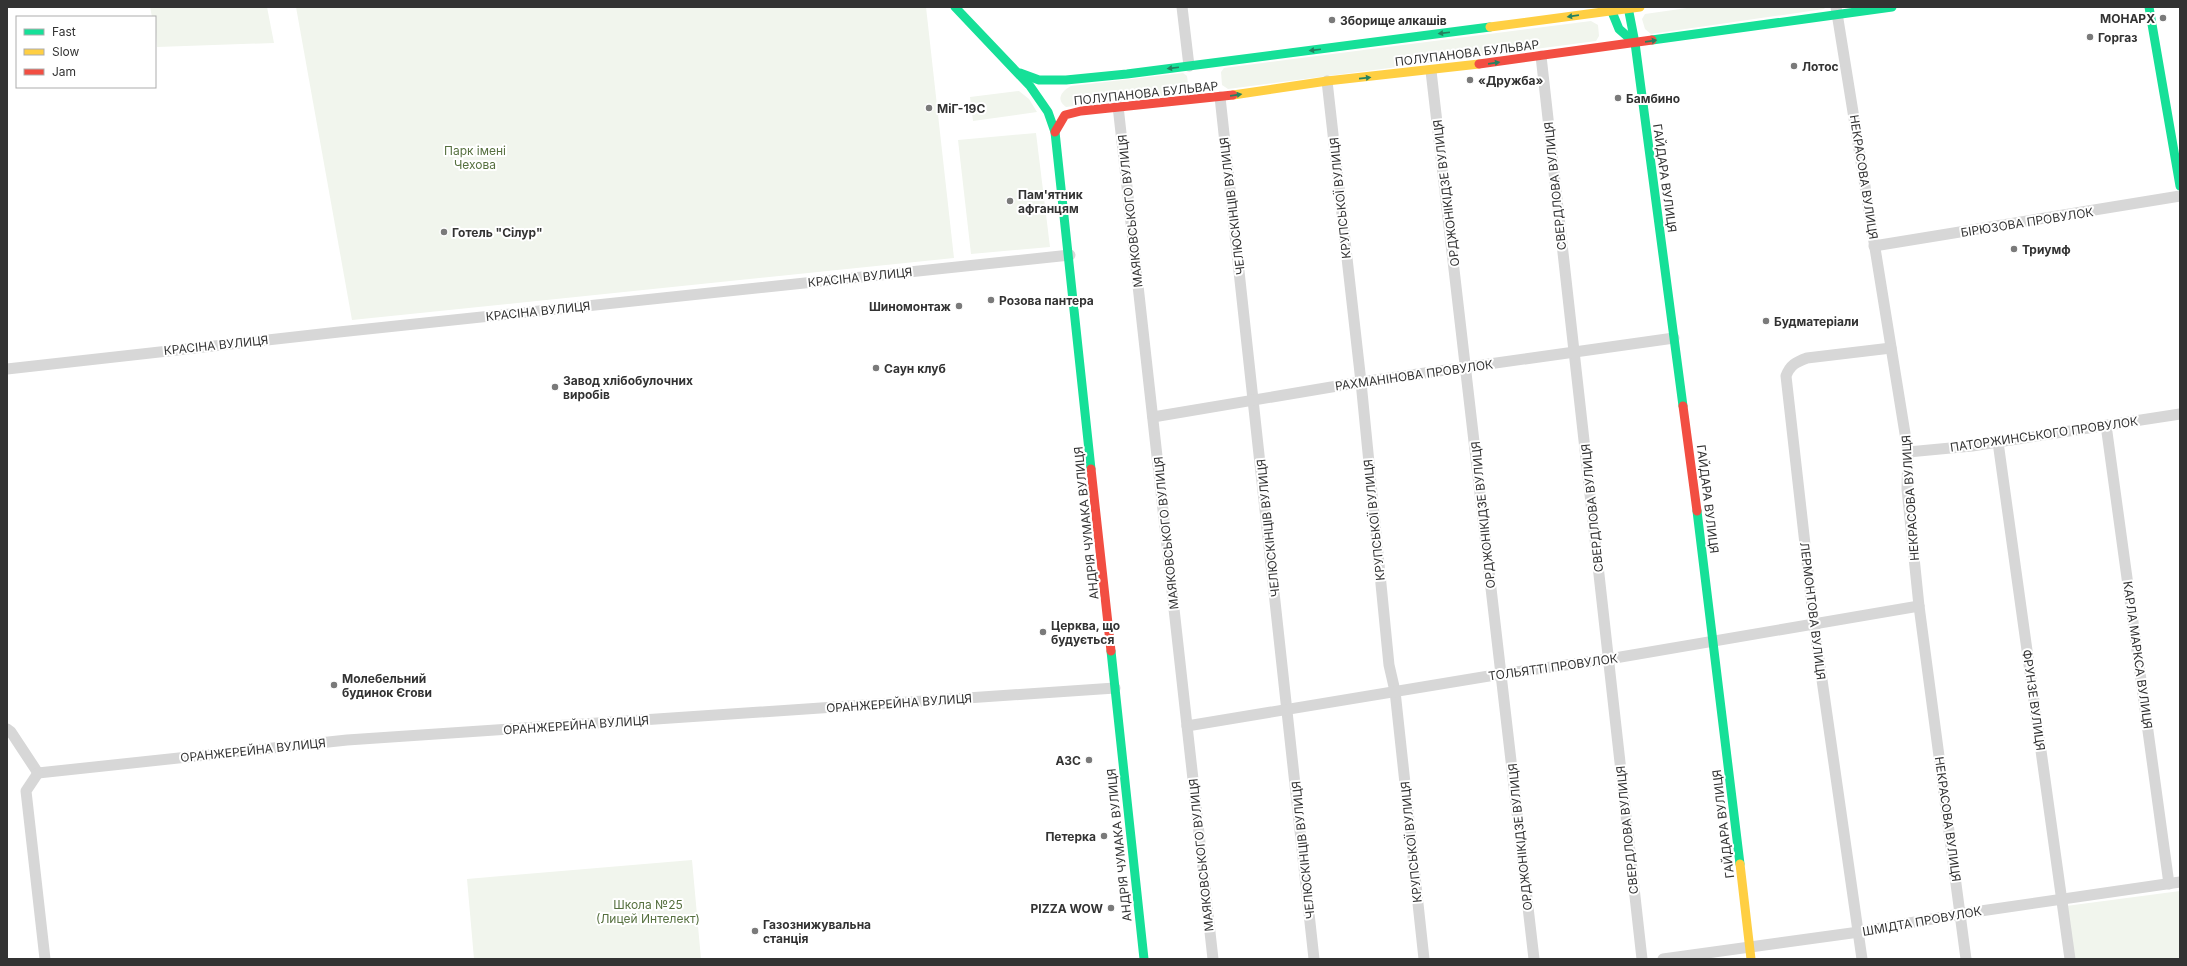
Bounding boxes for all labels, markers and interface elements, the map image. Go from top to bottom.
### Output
place label: МОНАРХ [2100,11,2155,26]
place label: Зборище алкашів [1340,13,1447,28]
one-way arrow [1567,13,1579,19]
marker: МОНАРХ [2158,13,2168,23]
marker: Зборище алкашів [1327,15,1337,25]
legend [16,16,156,88]
text: Fast [52,24,76,39]
one-way arrow [1438,30,1450,36]
place label: Горгаз [2098,30,2137,45]
marker: Горгаз [2085,32,2095,42]
street label: ПОЛУПАНОВА БУЛЬВАР [1394,37,1540,69]
one-way arrow [1645,38,1657,44]
text: Slow [52,44,80,59]
one-way arrow [1309,47,1321,53]
one-way arrow [1488,59,1500,66]
place label: Лотос [1802,59,1839,74]
marker: Лотос [1789,61,1799,71]
text: Jam [52,64,76,79]
one-way arrow [1166,65,1179,71]
place label: «Дружба» [1478,73,1544,88]
one-way arrow [1359,74,1371,81]
marker: «Дружба» [1465,75,1475,85]
street label: ПОЛУПАНОВА БУЛЬВАР [1073,78,1219,108]
place label: Бамбино [1626,91,1680,106]
one-way arrow [1230,92,1242,98]
marker: Бамбино [1613,93,1623,103]
place label: МіГ-19С [937,101,985,116]
marker: МіГ-19С [924,103,934,113]
street label: НЕКРАСОВА ВУЛИЦЯ [1847,114,1881,240]
street label: ОРДЖОНІКІДЗЕ ВУЛИЦЯ [1430,119,1462,267]
street label: СВЕРДЛОВА ВУЛИЦЯ [1541,121,1569,251]
street label: ГАЙДАРА ВУЛИЦЯ [1650,123,1680,233]
street label: МАЯКОВСЬКОГО ВУЛИЦЯ [1115,134,1145,288]
street label: ЧЕЛЮСКІНЦІВ ВУЛИЦЯ [1216,136,1248,276]
street label: КРУПСЬКОЇ ВУЛИЦЯ [1326,137,1354,259]
park label: Парк імені Чехова [444,143,506,172]
place label: Пам'ятник афганцям [1018,187,1083,216]
marker: Пам'ятник афганцям [1005,196,1015,206]
street label: БІРЮЗОВА ПРОВУЛОК [1960,204,2094,240]
place label: Готель "Сілур" [452,225,543,240]
marker: Готель "Сілур" [439,227,449,237]
place label: Триумф [2022,242,2071,257]
marker: Триумф [2009,244,2019,254]
street label: КРАСІНА ВУЛИЦЯ [807,264,913,290]
place label: Розова пантера [999,293,1094,308]
marker: Розова пантера [986,295,996,305]
street label: КРАСІНА ВУЛИЦЯ [485,298,591,324]
place label: Шиномонтаж [869,299,952,314]
marker: Шиномонтаж [954,301,964,311]
place label: Будматеріали [1774,314,1859,329]
marker: Будматеріали [1761,316,1771,326]
street label: КРАСІНА ВУЛИЦЯ [163,332,269,358]
street label: РАХМАНІНОВА ПРОВУЛОК [1334,356,1494,394]
place label: Саун клуб [884,361,946,376]
marker: Саун клуб [871,363,881,373]
place label: Завод хлібобулочних виробів [563,373,693,402]
marker: Завод хлібобулочних виробів [550,382,560,392]
street label: ПАТОРЖИНСЬКОГО ПРОВУЛОК [1949,413,2139,455]
street label: НЕКРАСОВА ВУЛИЦЯ [1898,435,1922,561]
street label: ОРДЖОНІКІДЗЕ ВУЛИЦЯ [1468,441,1498,589]
street label: СВЕРДЛОВА ВУЛИЦЯ [1578,443,1606,573]
street label: ГАЙДАРА ВУЛИЦЯ [1694,444,1722,554]
street label: АНДРІЯ ЧУМАКА ВУЛИЦЯ [1071,446,1101,600]
street label: МАЯКОВСЬКОГО ВУЛИЦЯ [1151,456,1181,610]
street label: ЧЕЛЮСКІНЦІВ ВУЛИЦЯ [1253,458,1283,598]
street label: КРУПСЬКОЇ ВУЛИЦЯ [1360,459,1388,581]
street label: ЛЕРМОНТОВА ВУЛИЦЯ [1797,541,1829,681]
street label: КАРЛА МАРКСА ВУЛИЦЯ [2120,580,2156,730]
place label: Церква, що будується [1051,618,1120,647]
marker: Церква, що будується [1038,627,1048,637]
street label: ФРУНЗЕ ВУЛИЦЯ [2019,649,2049,751]
street label: ТОЛЬЯТТІ ПРОВУЛОК [1487,650,1619,684]
place label: Молебельний будинок Єгови [342,671,432,700]
marker: Молебельний будинок Єгови [329,680,339,690]
street label: ОРАНЖЕРЕЙНА ВУЛИЦЯ [826,690,972,716]
street label: ОРАНЖЕРЕЙНА ВУЛИЦЯ [503,712,649,738]
street label: ОРАНЖЕРЕЙНА ВУЛИЦЯ [180,735,326,765]
place label: АЗС [1055,753,1081,768]
marker: АЗС [1084,755,1094,765]
street label: НЕКРАСОВА ВУЛИЦЯ [1932,756,1964,882]
street label: ОРДЖОНІКІДЗЕ ВУЛИЦЯ [1505,763,1535,911]
street label: СВЕРДЛОВА ВУЛИЦЯ [1613,765,1641,895]
street label: АНДРІЯ ЧУМАКА ВУЛИЦЯ [1104,768,1134,922]
street label: ГАЙДАРА ВУЛИЦЯ [1709,769,1737,879]
street label: МАЯКОВСЬКОГО ВУЛИЦЯ [1186,778,1216,932]
street label: ЧЕЛЮСКІНЦІВ ВУЛИЦЯ [1288,780,1318,920]
street label: КРУПСЬКОЇ ВУЛИЦЯ [1397,781,1425,903]
place label: Петерка [1045,829,1096,844]
marker: Петерка [1099,831,1109,841]
park label: Школа №25 (Лицей Интелект) [596,897,700,926]
place label: PIZZA WOW [1031,901,1104,916]
marker: PIZZA WOW [1106,903,1116,913]
street label: ШМІДТА ПРОВУЛОК [1861,903,1983,939]
place label: Газознижувальна станція [763,917,871,946]
marker: Газознижувальна станція [750,926,760,936]

